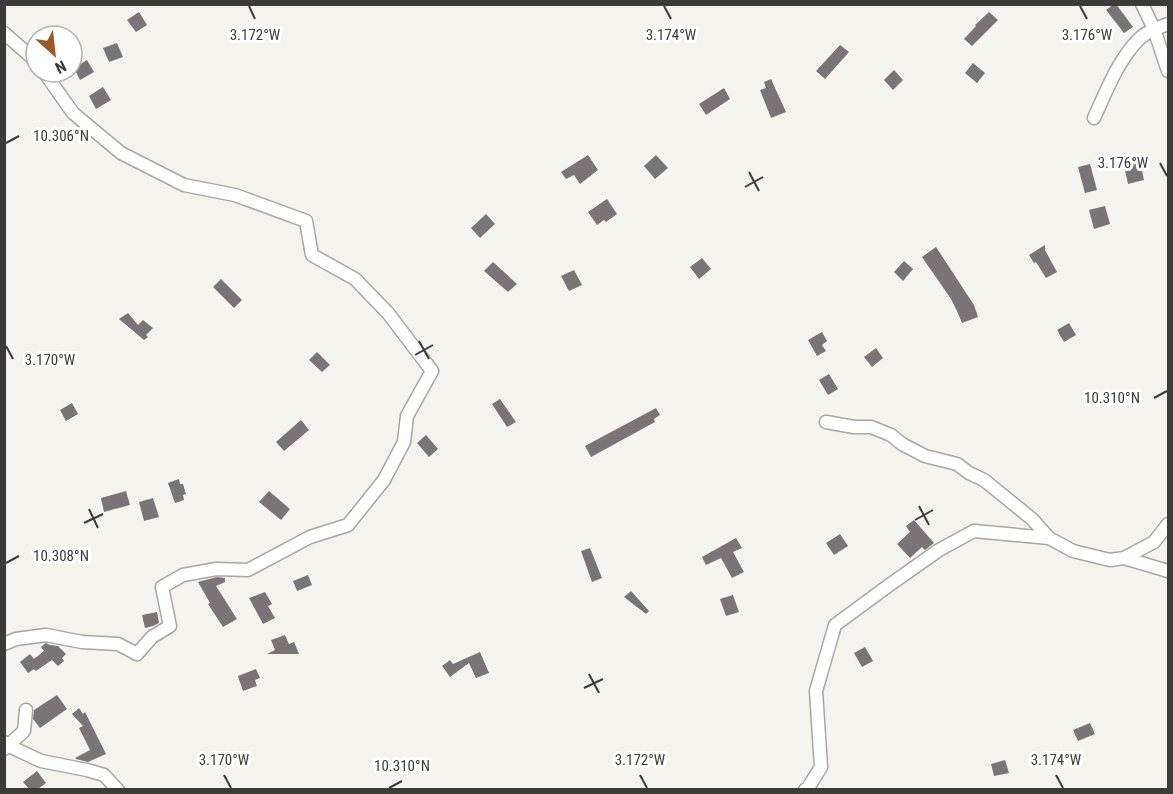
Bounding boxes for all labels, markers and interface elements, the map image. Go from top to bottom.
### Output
north arrow [24,24,84,84]
text: 3.172°W [230,26,281,44]
text: 3.174°W [646,26,697,44]
text: 3.176°W [1062,26,1113,44]
text: N [52,56,69,78]
text: 10.306°N [33,127,89,145]
text: 3.176°W [1098,154,1149,172]
text: 3.170°W [25,351,76,369]
text: 10.310°N [1084,389,1140,407]
text: 10.308°N [33,547,89,565]
text: 3.170°W [199,751,250,769]
text: 3.172°W [615,751,666,769]
text: 3.174°W [1031,751,1082,769]
text: 10.310°N [374,757,430,775]

